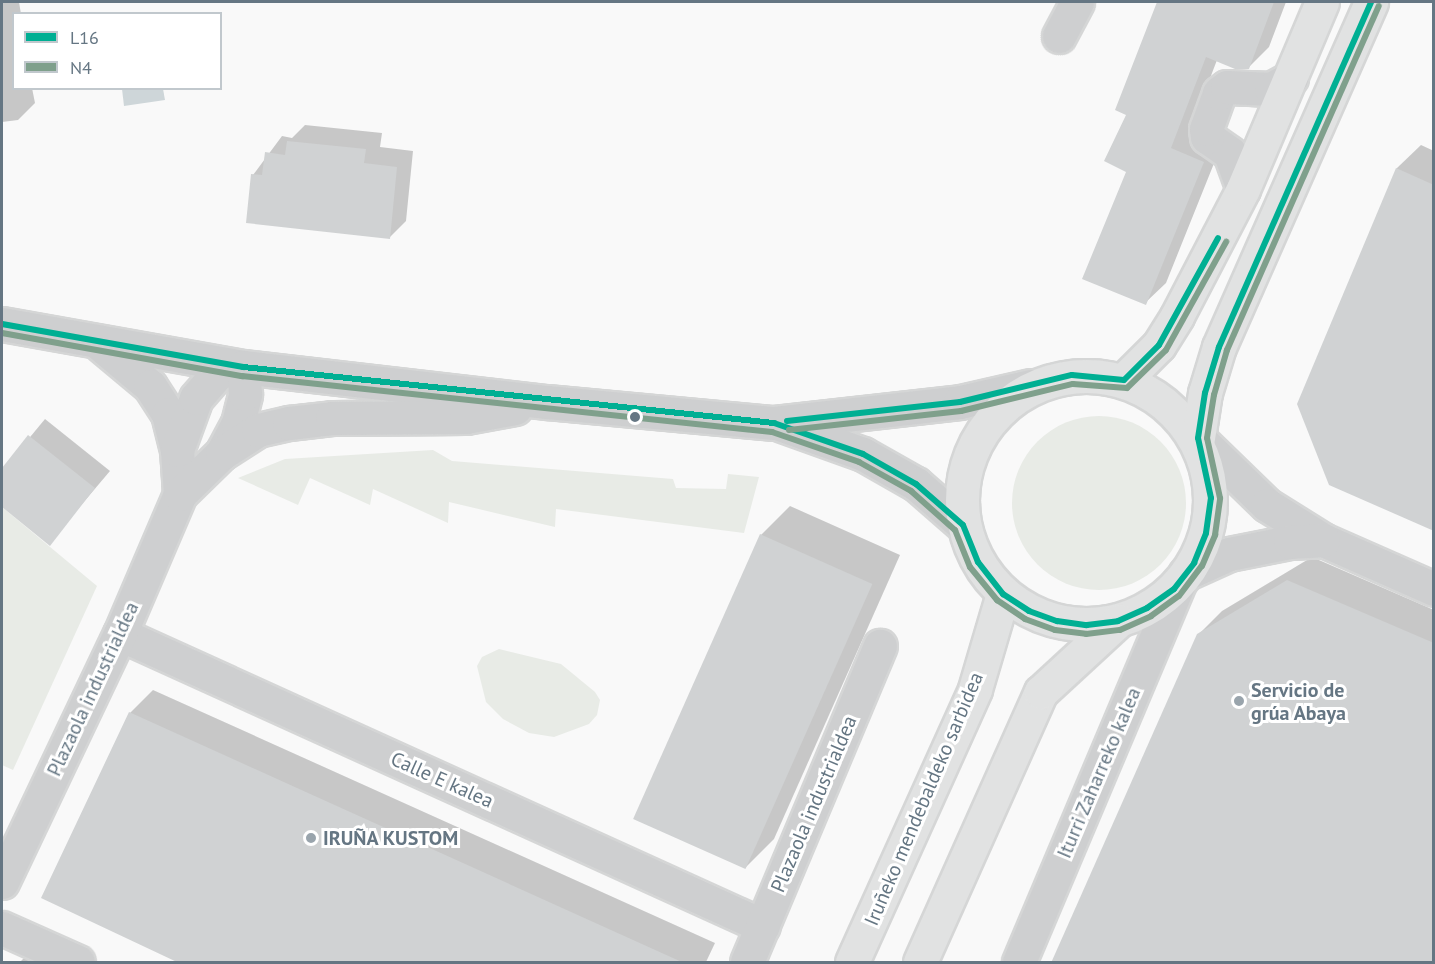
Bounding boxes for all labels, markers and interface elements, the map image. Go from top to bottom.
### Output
legend [12,12,222,90]
text: L16 [70,26,99,49]
text: N4 [70,56,92,79]
unlabelled marker [629,411,641,423]
street label: Plazaola industrialdea [42,598,144,780]
street label: Iruñeko mendebaldeko sarbidea [860,669,988,929]
place label: Servicio de grúa Abaya [1251,678,1347,725]
street label: Iturri Zaharreko kalea [1052,684,1146,862]
marker: Servicio de grúa Abaya [1232,694,1246,708]
street label: Plazaola industrialdea [766,712,862,896]
street label: Calle E kalea [387,747,497,813]
place label: IRUÑA KUSTOM [323,826,459,850]
marker: IRUÑA KUSTOM [304,831,318,845]

